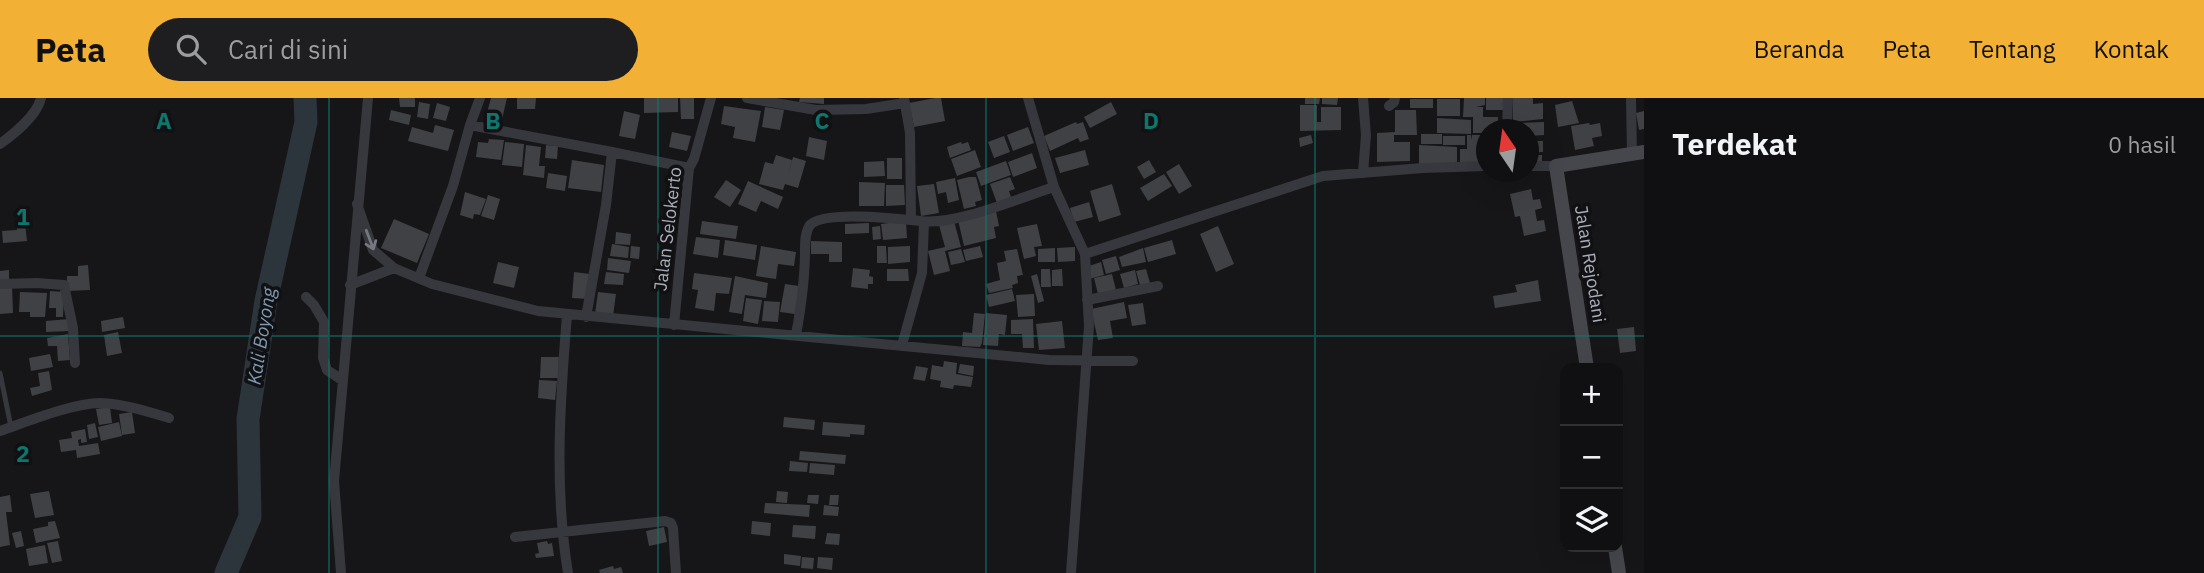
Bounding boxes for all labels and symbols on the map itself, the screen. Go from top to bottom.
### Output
text: A [156,105,172,135]
text: B [485,105,501,135]
text: C [815,105,830,135]
text: D [1143,105,1159,135]
north arrow [1476,119,1539,182]
street label: Jalan Selokerto [648,165,687,292]
text: 1 [16,201,30,231]
street label: Jalan Rejodani [1570,204,1611,324]
one-way arrow [364,228,377,250]
water label: Kali Boyong [241,284,281,386]
text: 2 [16,438,30,468]

